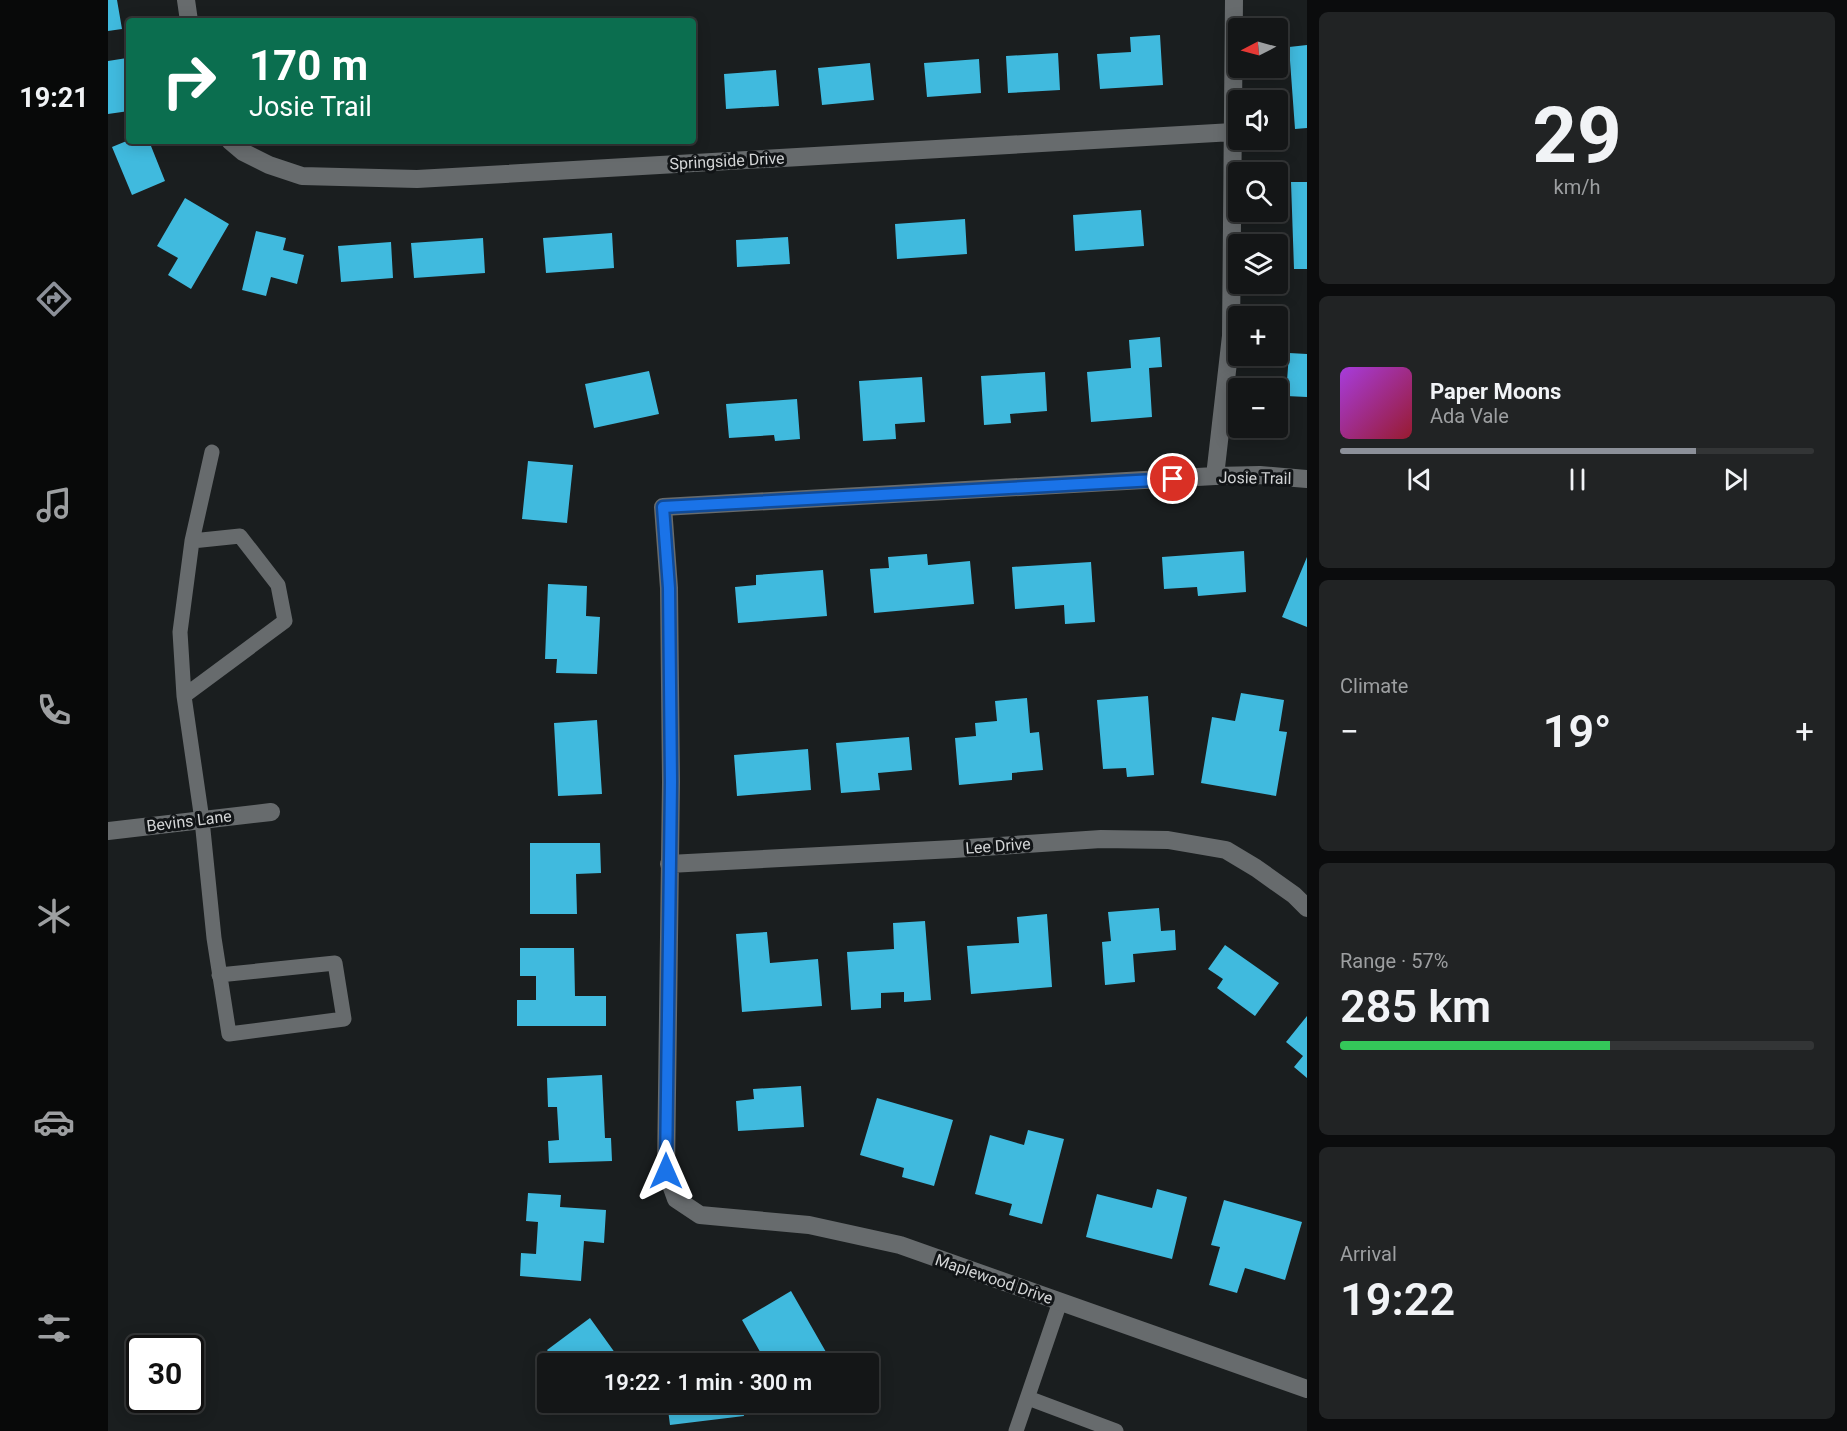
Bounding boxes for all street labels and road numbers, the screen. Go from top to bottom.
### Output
street label: Springside Drive [669,148,785,174]
street label: Josie Trail [1218,468,1292,488]
street label: Bevins Lane [145,806,233,836]
street label: Lee Drive [965,834,1031,858]
street label: Maplewood Drive [933,1250,1055,1308]

